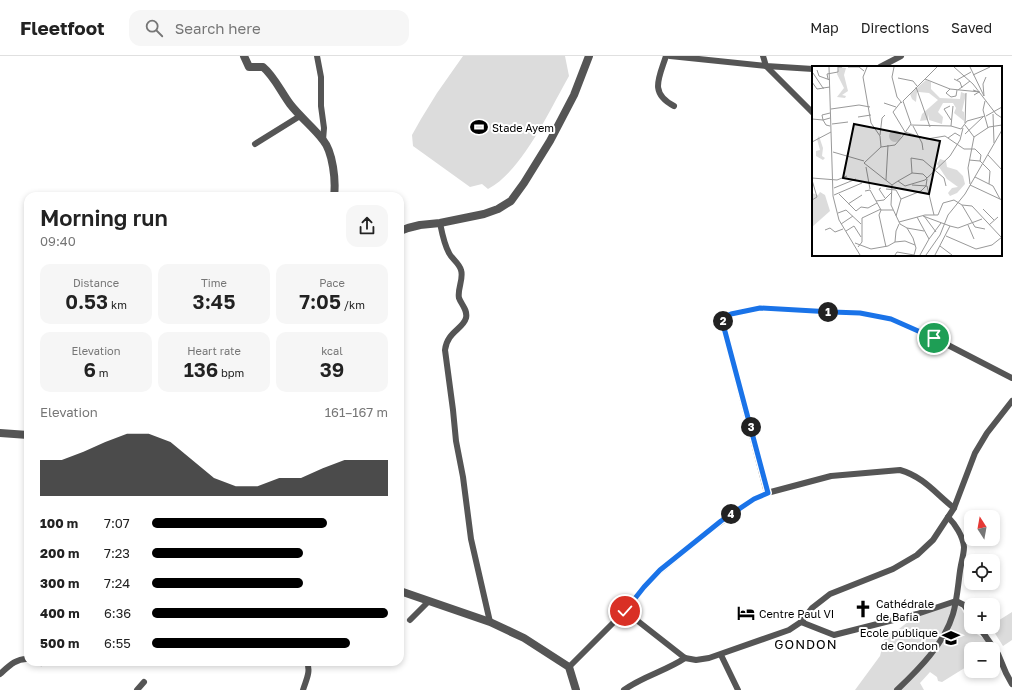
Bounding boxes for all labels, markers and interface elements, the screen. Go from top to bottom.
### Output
search box [129,10,409,46]
text: Fleetfoot [20,16,105,39]
icon: search [143,17,165,39]
text: Search here [175,19,261,37]
text: Map [810,19,839,36]
text: Directions [861,19,929,36]
text: Saved [951,19,992,36]
inset map [812,66,1002,256]
sports icon: Stade Ayem [469,117,489,137]
place label: Stade Ayem [492,121,554,134]
text: Morning run [40,204,168,231]
button: share [346,205,388,247]
text: 09:40 [40,233,76,249]
text: Distance [73,276,119,289]
text: Time [201,276,227,289]
text: Pace [319,276,345,289]
text: 0.53 [65,289,108,313]
text: 3:45 [193,289,235,313]
text: 7:05 [299,289,341,313]
text: km [108,298,127,311]
text: /km [341,298,365,311]
pin: 1 [818,302,838,322]
text: 1 [825,305,831,318]
pin: 2 [713,311,733,331]
text: 2 [720,314,726,327]
pin [917,321,951,355]
icon: arrive [923,327,945,349]
text: Elevation [72,344,120,357]
text: Heart rate [187,344,241,357]
text: kcal [321,344,343,357]
text: 6 [84,357,96,381]
text: 136 [184,357,218,381]
text: 39 [320,357,344,381]
text: m [96,366,108,379]
text: bpm [218,366,244,379]
text: Elevation [40,404,98,420]
text: 161–167 m [325,404,388,420]
pin: 3 [741,417,761,437]
text: 3 [748,420,754,433]
pin: 4 [721,504,741,524]
text: 4 [728,507,734,520]
north arrow [964,510,1000,546]
map controls [964,510,1000,678]
text: 100 m [40,515,78,531]
text: 7:07 [104,515,130,531]
text: 200 m [40,545,79,561]
text: 7:23 [104,545,130,561]
button: locate [964,554,1000,590]
text: 300 m [40,575,79,591]
text: 7:24 [104,575,130,591]
pin [608,594,642,628]
place label: Cathédrale de Bafia [876,597,934,623]
button: + [964,598,1000,634]
church icon: Cathédrale de Bafia [853,599,873,619]
icon: check [614,600,636,622]
hotel icon: Centre Paul VI [736,603,756,623]
text: 400 m [40,605,80,621]
text: 6:36 [104,605,131,621]
place label: Centre Paul VI [759,607,834,620]
place label: Ecole publique de Gondon [860,626,938,652]
school or university icon: Ecole publique de Gondon [941,628,961,648]
text: 500 m [40,635,79,651]
text: 6:55 [104,635,131,651]
district label: GONDON [774,636,838,652]
button: − [964,642,1000,678]

